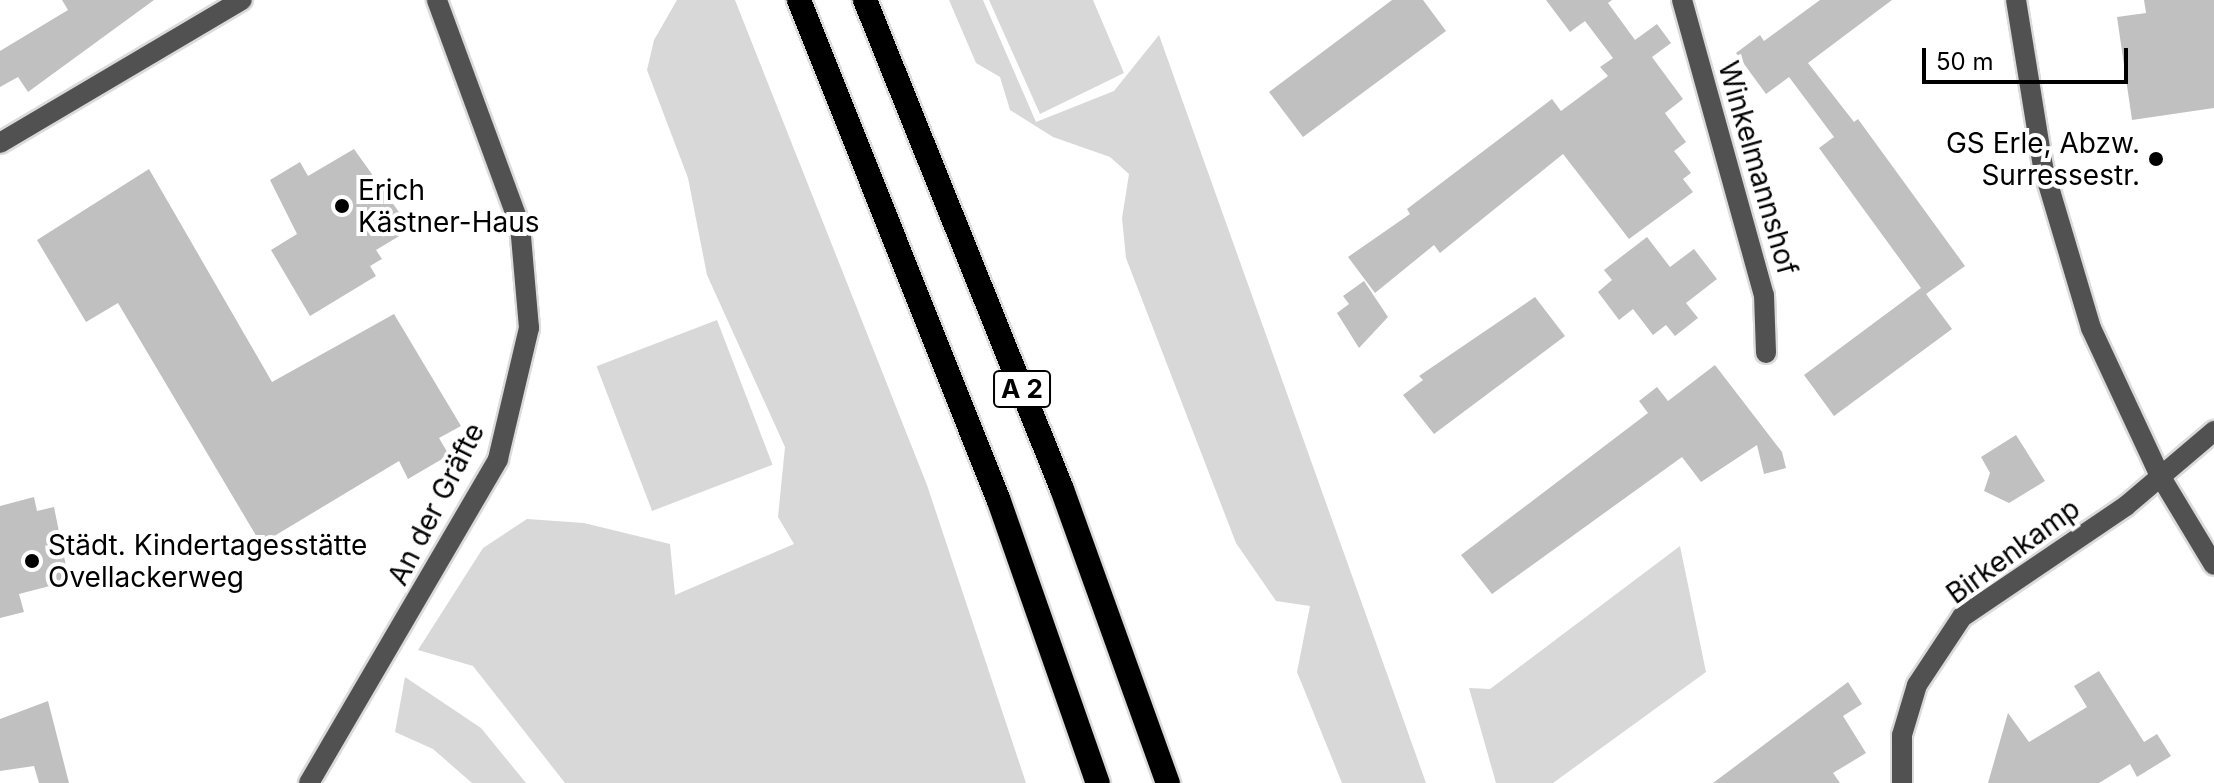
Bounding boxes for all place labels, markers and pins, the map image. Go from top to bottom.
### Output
place label: GS Erle, Abzw. Surressestr. [1946,126,2140,192]
marker: GS Erle, Abzw. Surressestr. [2147,150,2165,168]
place label: Erich Kästner-Haus [358,173,540,239]
marker: Erich Kästner-Haus [333,197,351,215]
place label: Städt. Kindertagesstätte Ovellackerweg [48,528,367,594]
marker: Städt. Kindertagesstätte Ovellackerweg [23,552,41,570]

